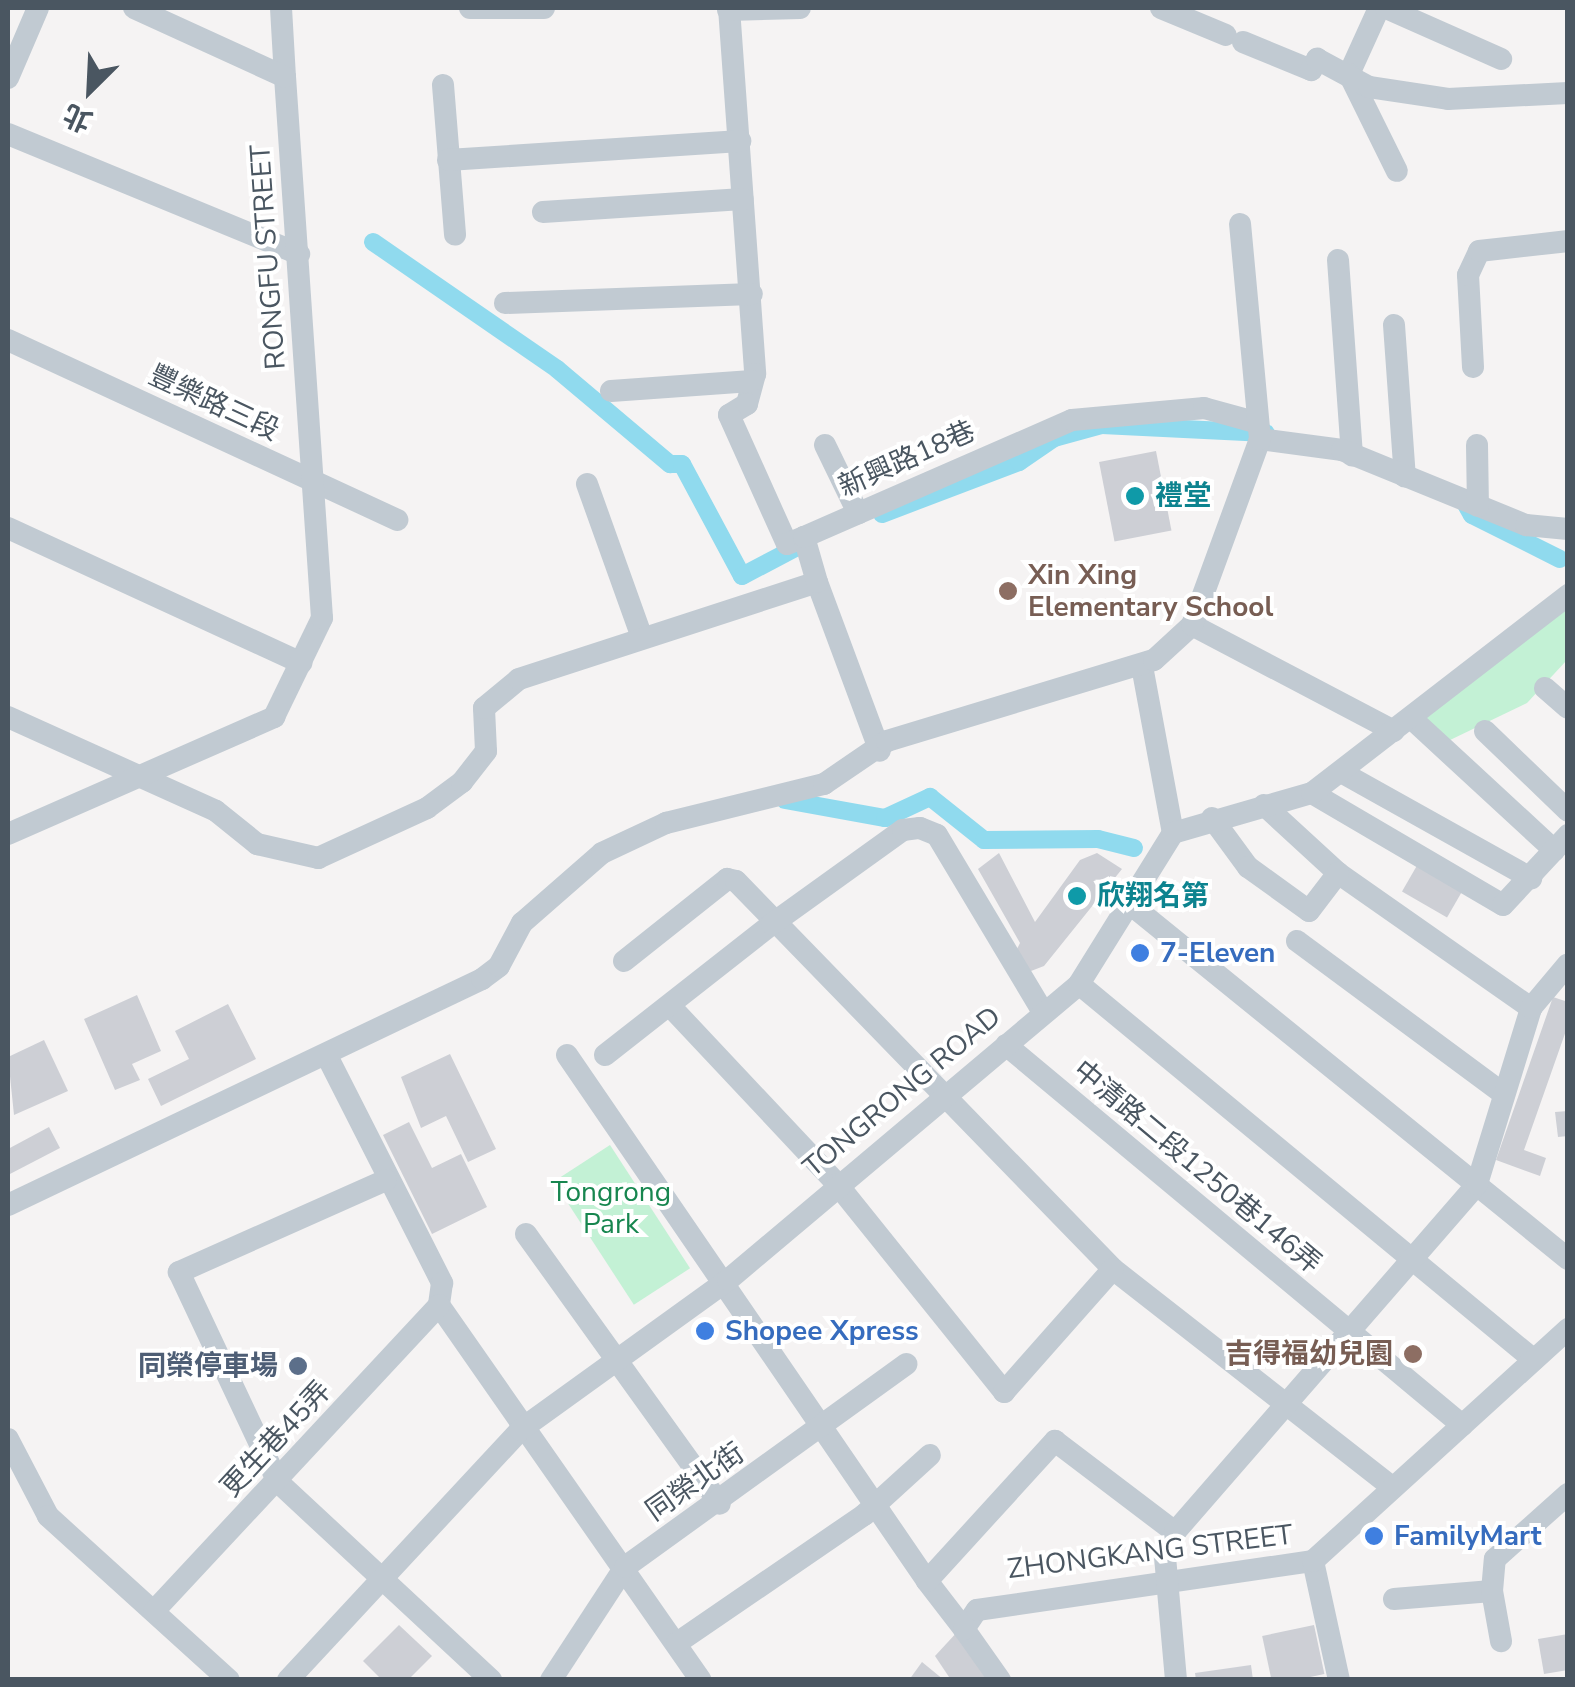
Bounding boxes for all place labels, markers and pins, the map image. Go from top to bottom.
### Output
place label: 禮堂 [1155,479,1211,513]
marker: 禮堂 [1124,485,1146,507]
place label: Xin Xing Elementary School [1028,558,1273,624]
marker: Xin Xing Elementary School [997,580,1019,602]
place label: 欣翔名第 [1097,879,1209,913]
marker: 欣翔名第 [1066,885,1088,907]
place label: 7-Eleven [1160,936,1275,970]
marker: 7-Eleven [1129,942,1151,964]
place label: Shopee Xpress [725,1314,919,1348]
marker: Shopee Xpress [694,1320,716,1342]
place label: 吉得福幼兒園 [1225,1337,1393,1371]
marker: 吉得福幼兒園 [1402,1343,1424,1365]
place label: 同榮停車場 [138,1349,278,1383]
marker: 同榮停車場 [287,1355,309,1377]
place label: FamilyMart [1394,1519,1542,1553]
marker: FamilyMart [1363,1525,1385,1547]

